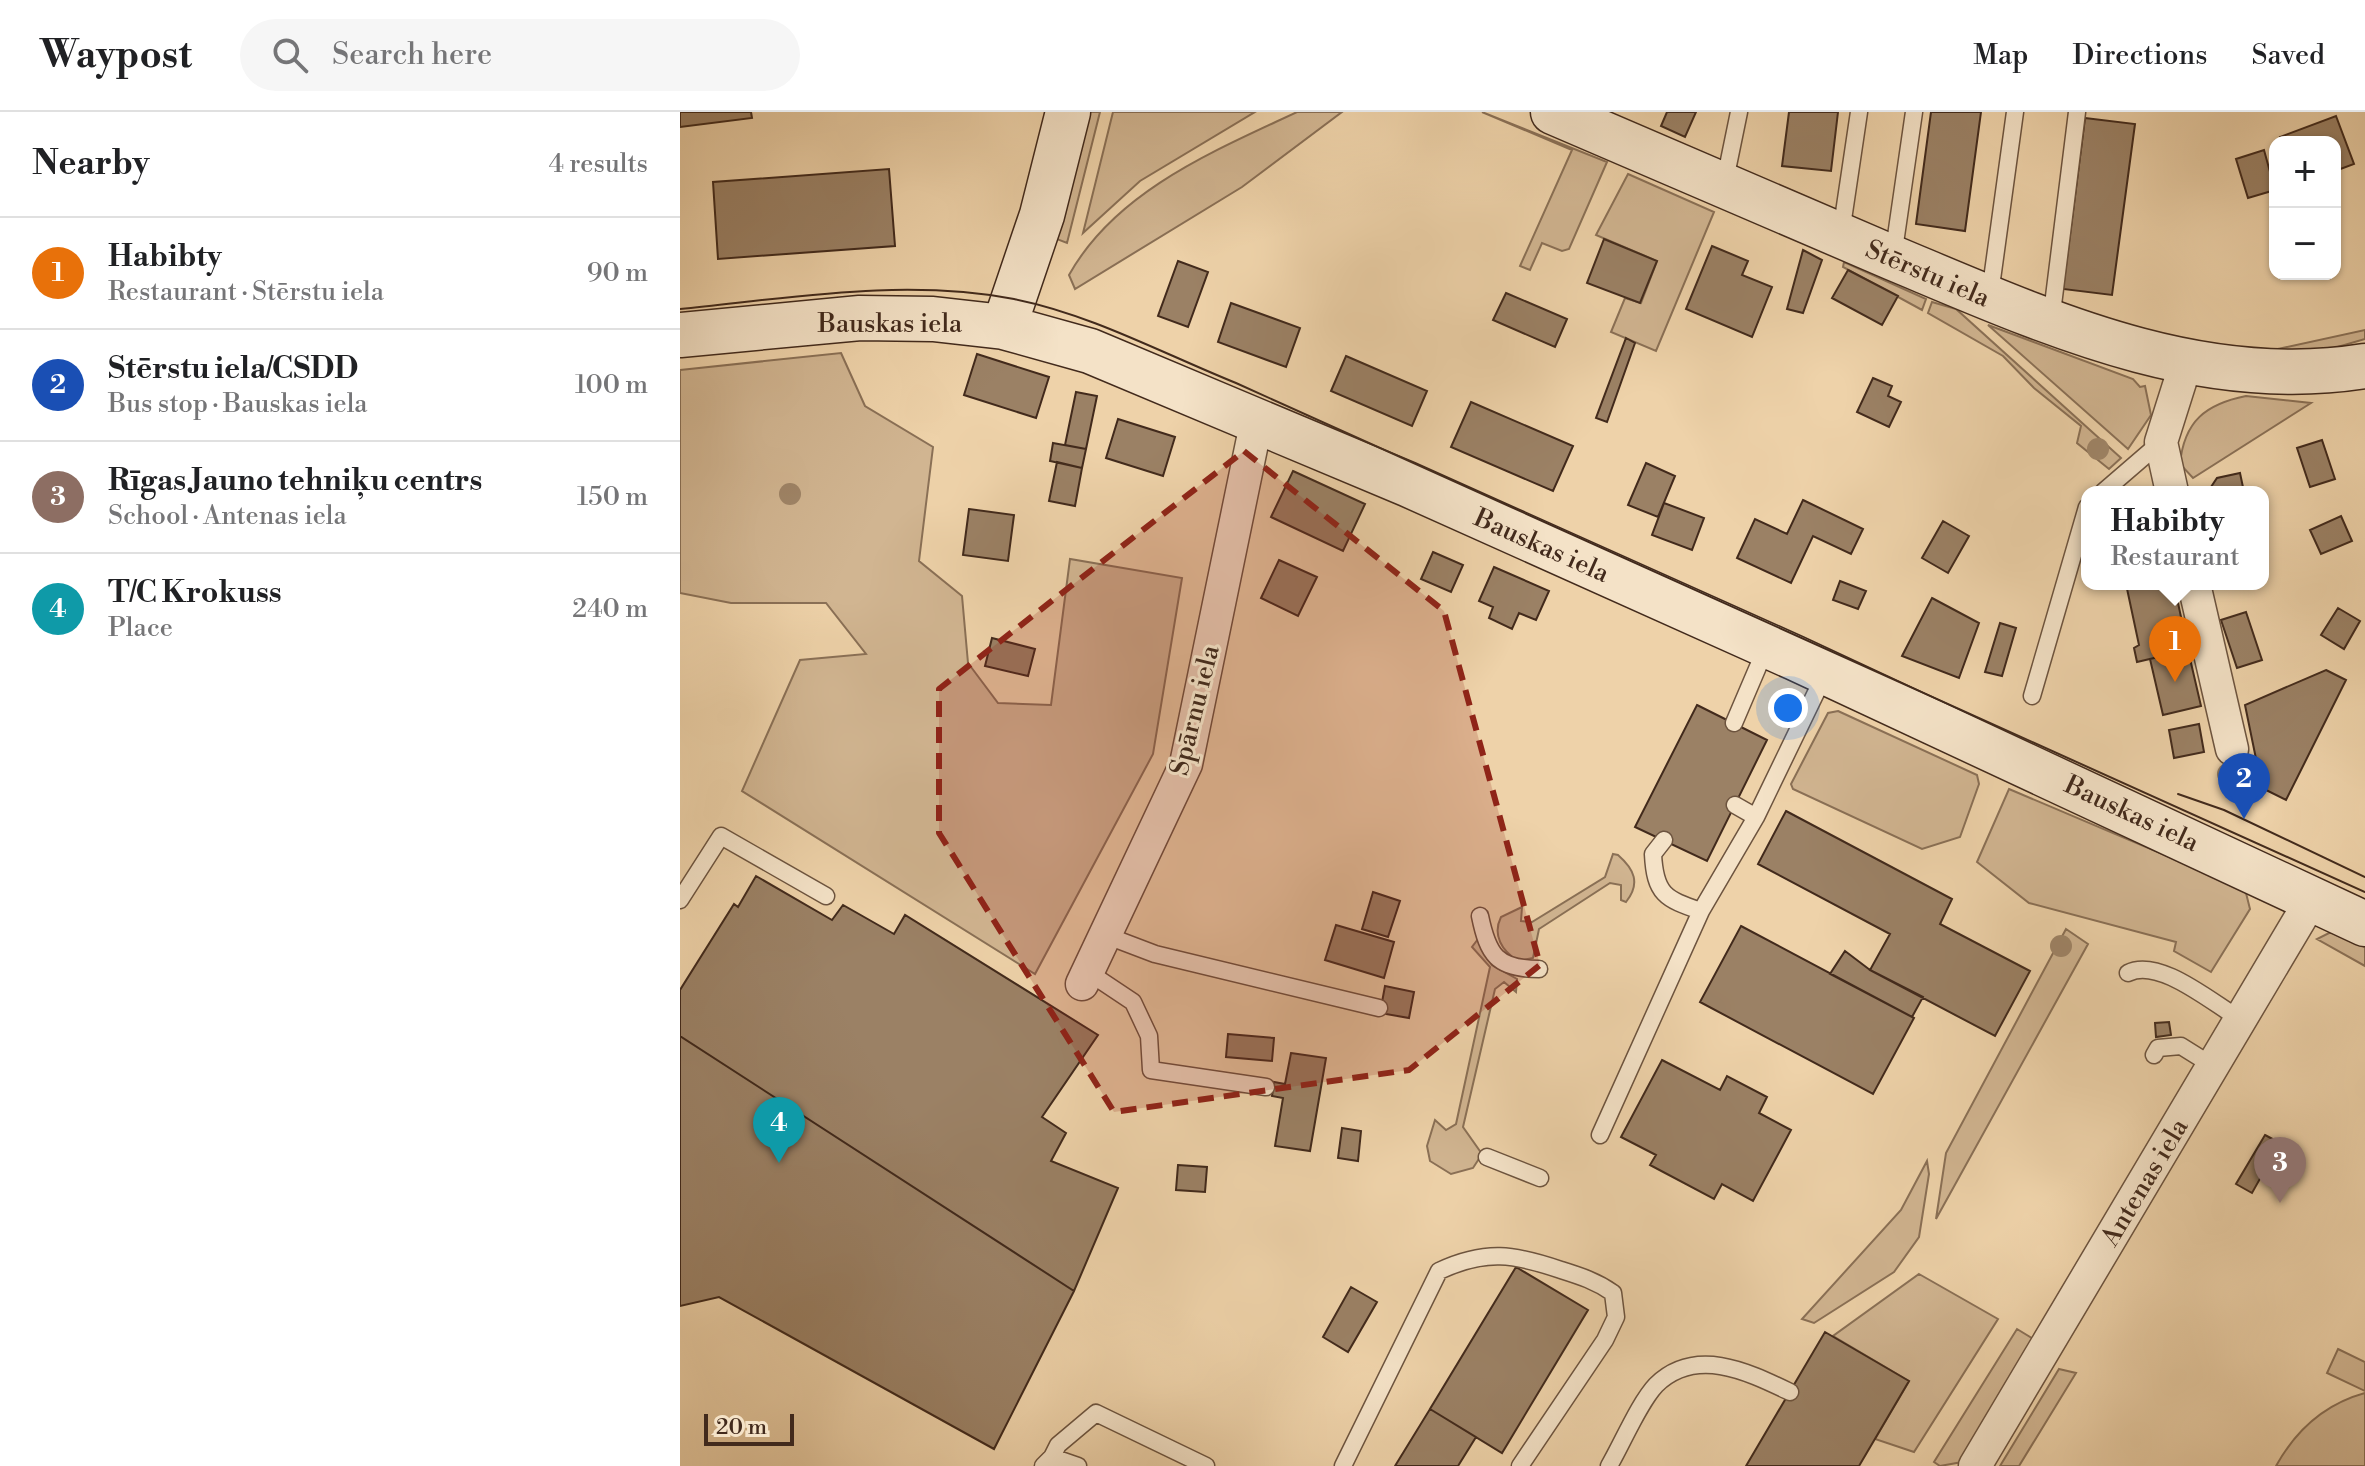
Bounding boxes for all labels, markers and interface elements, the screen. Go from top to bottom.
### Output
search box [240,19,800,91]
text: Waypost [40,32,192,79]
icon: search [268,33,312,77]
text: Search here [332,36,492,74]
text: Map [1973,38,2028,73]
text: Directions [2072,38,2207,73]
text: Saved [2251,38,2325,73]
map controls [2269,136,2341,280]
button: + [2269,136,2341,208]
text: Nearby [32,143,150,185]
text: 4 results [549,148,648,180]
button: − [2269,208,2341,280]
street label: Stērstu iela [1861,233,1995,315]
text: Habibty [108,238,222,276]
text: 1 [52,257,64,289]
text: 90 m [587,257,648,289]
text: Restaurant · Stērstu iela [108,276,384,308]
street label: Bauskas iela [817,308,963,340]
text: Stērstu iela/CSDD [108,350,358,388]
text: 2 [50,369,66,401]
text: 100 m [575,369,648,401]
text: Bus stop · Bauskas iela [108,388,368,420]
text: Rīgas Jauno tehniķu centrs [108,462,482,500]
text: 3 [50,481,66,513]
text: 150 m [577,481,648,513]
popup [2081,486,2269,590]
text: School · Antenas iela [108,500,347,532]
street label: Bauskas iela [1468,502,1615,590]
text: Habibty [2110,503,2224,541]
text: Restaurant [2110,541,2240,573]
text: T/C Krokuss [108,574,282,612]
text: 4 [49,593,67,625]
text: 240 m [572,593,648,625]
text: Place [108,612,173,644]
pin: 1 [2149,616,2201,682]
street label: Spārnu iela [1163,641,1227,779]
your location [1768,688,1808,728]
pin: 2 [2218,753,2270,819]
street label: Bauskas iela [2058,768,2205,859]
pin: 4 [753,1097,805,1163]
street label: Antenas iela [2094,1112,2196,1253]
pin: 3 [2254,1137,2306,1203]
scale bar [704,1410,794,1446]
text: 20 m [716,1414,767,1441]

